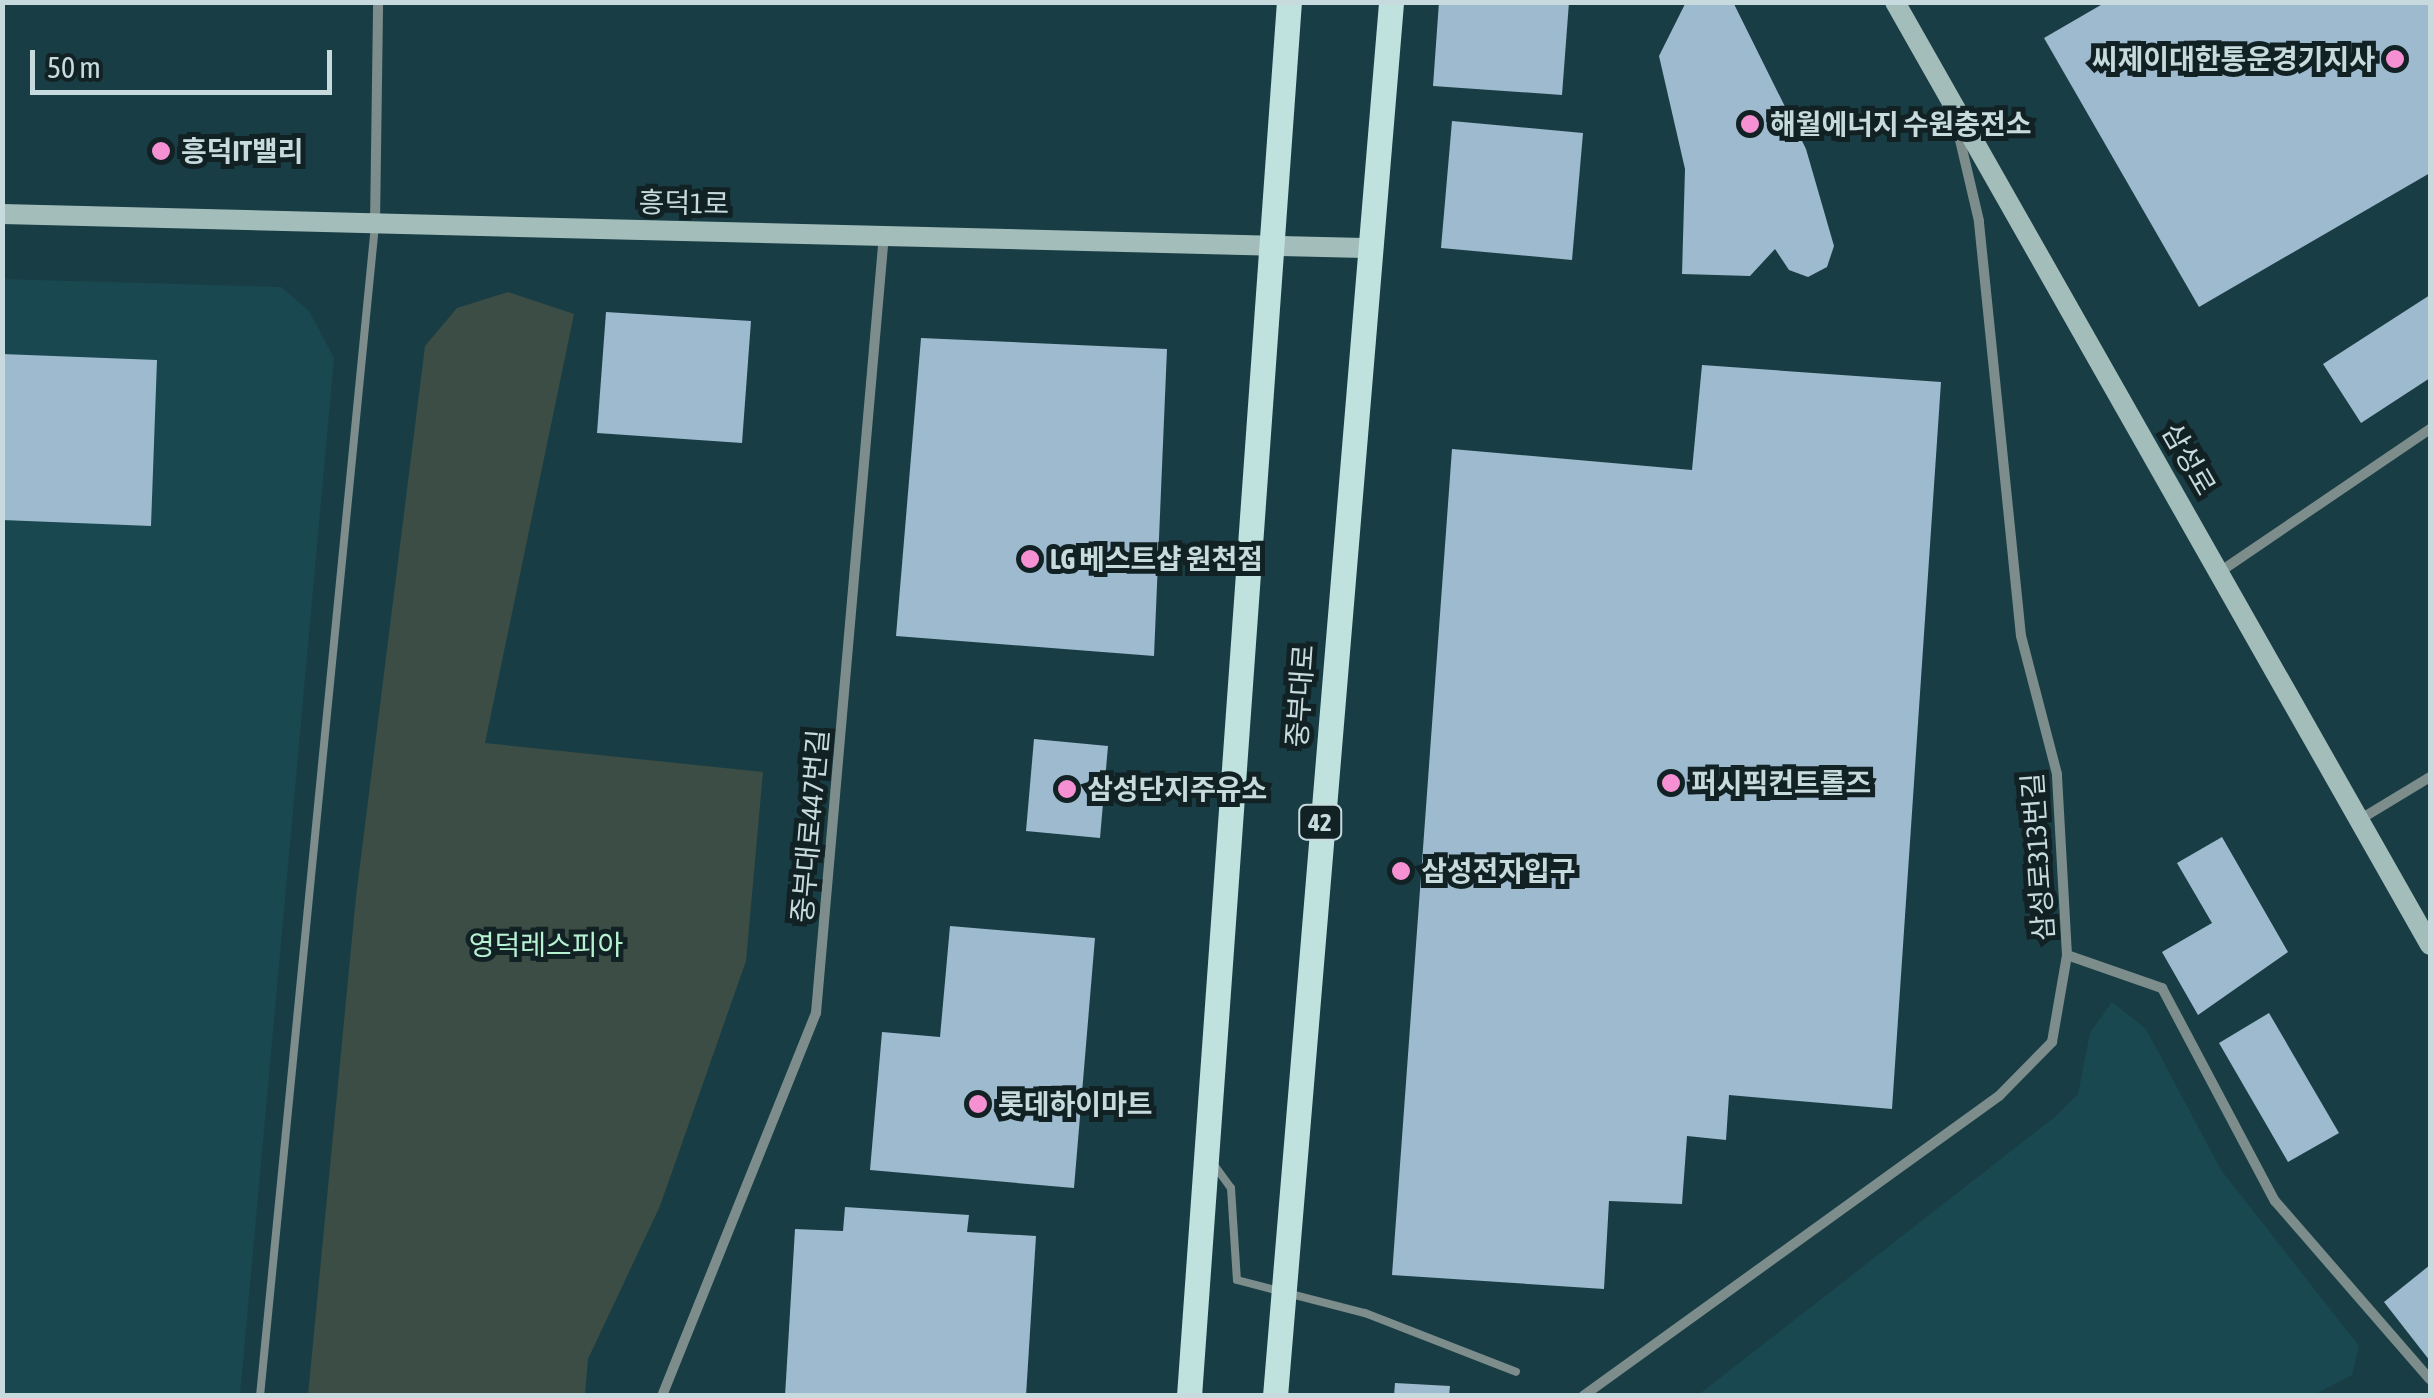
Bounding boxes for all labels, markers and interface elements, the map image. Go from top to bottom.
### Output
scale bar [35,30,338,92]
place label: 씨제이대한통운경기지사 [2092,42,2375,76]
marker: 씨제이대한통운경기지사 [2384,48,2406,70]
text: 50 m [47,50,101,84]
place label: 해월에너지 수원충전소 [1770,107,2031,141]
marker: 해월에너지 수원충전소 [1739,113,1761,135]
place label: 흥덕IT밸리 [181,134,303,168]
marker: 흥덕IT밸리 [150,140,172,162]
street label: 흥덕1로 [638,185,730,221]
street label: 삼성로 [2155,417,2223,501]
place label: LG 베스트샵 원천점 [1050,542,1263,576]
marker: LG 베스트샵 원천점 [1019,548,1041,570]
street label: 중부대로 [1280,643,1320,749]
street label: 중부대로447번길 [785,728,835,924]
place label: 퍼시픽컨트롤즈 [1691,766,1871,800]
place label: 삼성단지주유소 [1087,772,1267,806]
marker: 퍼시픽컨트롤즈 [1660,772,1682,794]
street label: 삼성로313번길 [2015,772,2061,942]
marker: 삼성단지주유소 [1056,778,1078,800]
road number: 42 [1298,802,1342,842]
place label: 삼성전자입구 [1421,854,1576,888]
marker: 삼성전자입구 [1390,860,1412,882]
park label: 영덕레스피아 [469,928,623,962]
place label: 롯데하이마트 [998,1087,1153,1121]
marker: 롯데하이마트 [967,1093,989,1115]

